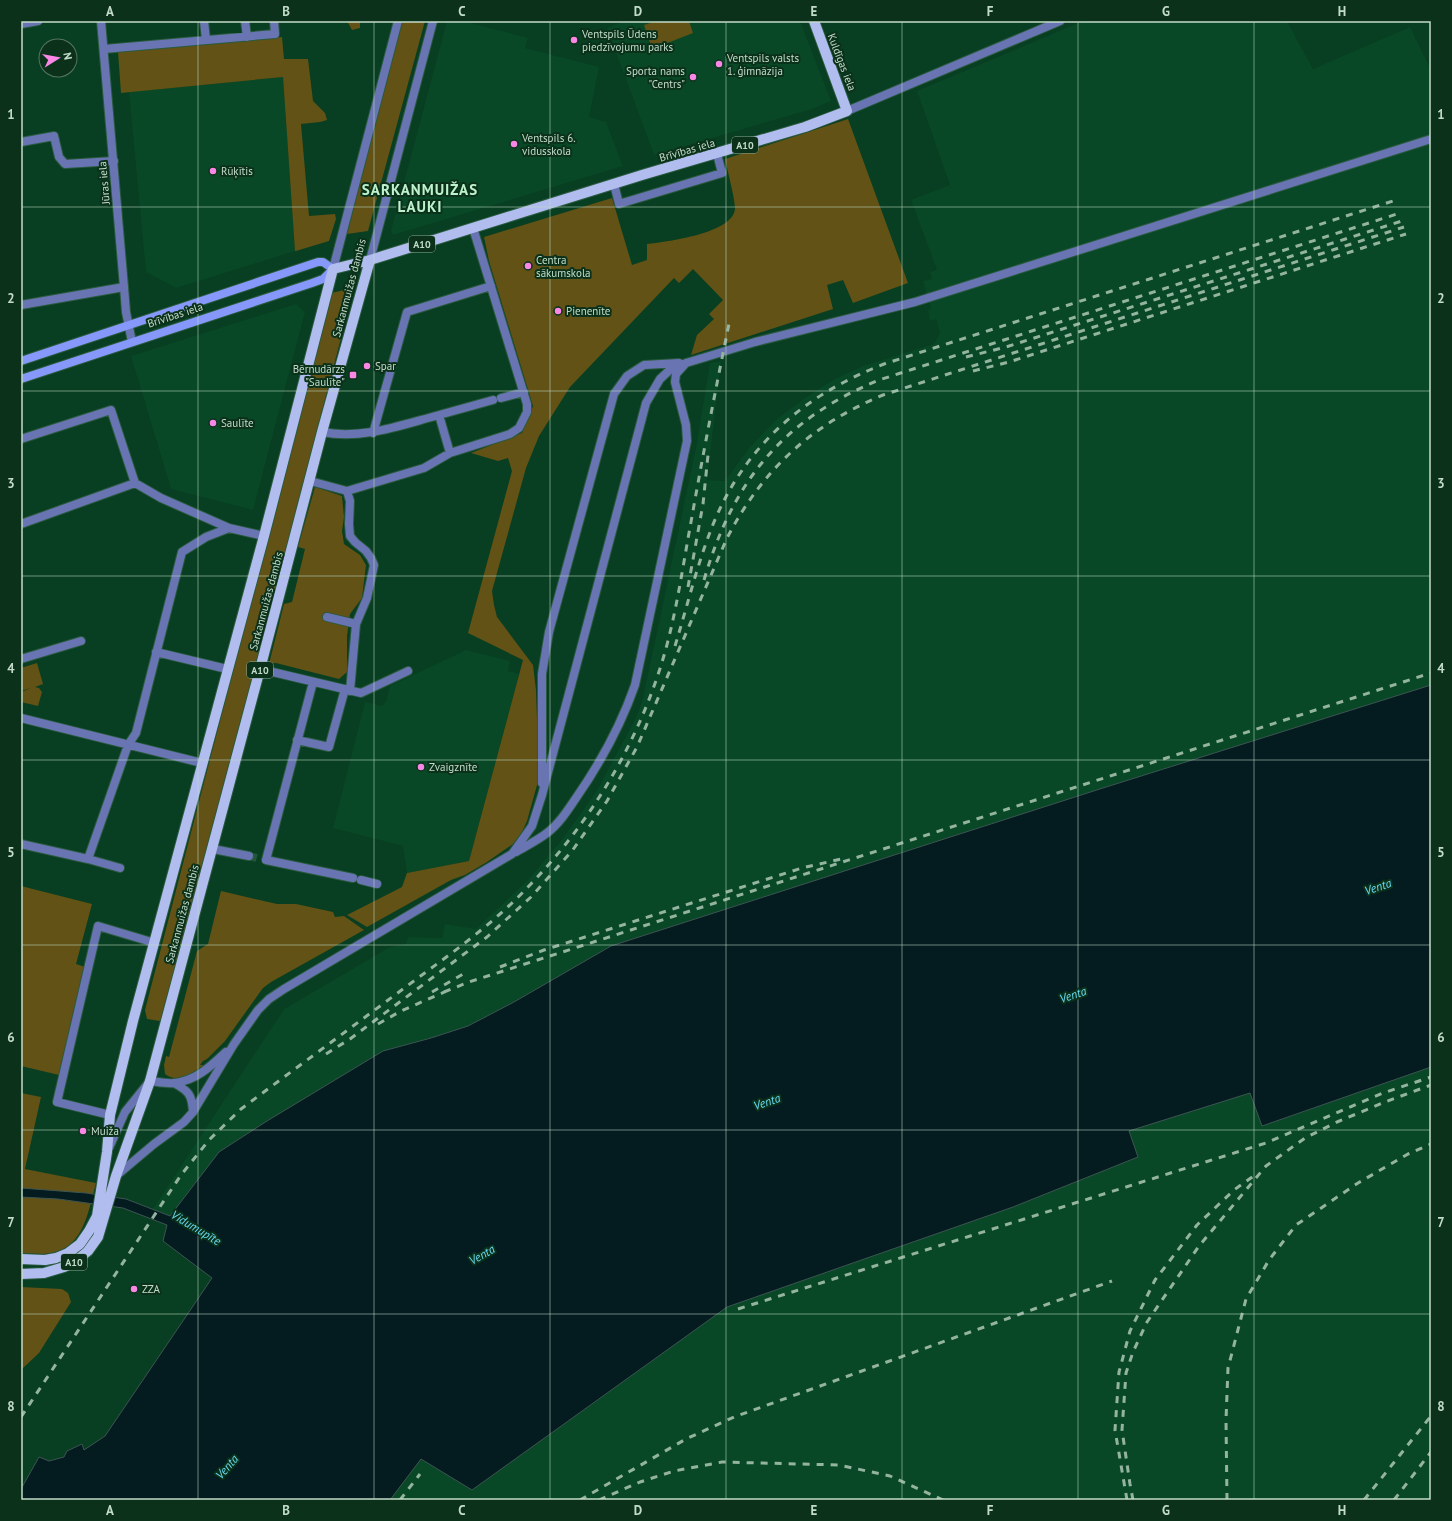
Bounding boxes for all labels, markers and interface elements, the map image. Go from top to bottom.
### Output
text: A [106,3,114,20]
text: B [282,3,290,20]
text: C [458,3,466,20]
text: D [634,3,642,20]
text: E [811,3,818,20]
text: F [987,3,994,20]
text: G [1162,3,1170,20]
text: H [1338,3,1346,20]
place label: Ventspils Ūdens piedzīvojumu parks [581,27,673,54]
street label: Kuldīgas iela [825,31,859,93]
marker: Ventspils Ūdens piedzīvojumu parks [569,35,579,45]
north arrow [38,38,78,78]
text: N [60,51,75,61]
place label: Ventspils valsts 1. ģimnāzija [726,51,799,78]
marker: Ventspils valsts 1. ģimnāzija [714,59,724,69]
place label: Sporta nams "Centrs" [626,64,685,91]
marker: Sporta nams "Centrs" [688,72,698,82]
text: 1 [7,106,15,123]
text: 1 [1437,106,1445,123]
place label: Ventspils 6. vidusskola [521,131,576,158]
street label: Brīvības iela [657,135,717,165]
road number: A10 [732,137,758,153]
marker: Ventspils 6. vidusskola [509,139,519,149]
street label: Jūras iela [95,161,113,206]
place label: Rūķītis [221,164,253,179]
marker: Rūķītis [208,166,218,176]
district label: SARKANMUIŽAS LAUKI [362,180,478,216]
road number: A10 [409,236,435,252]
street label: Sarkanmuižas dambis [329,237,369,339]
place label: Centra sākumskola [536,253,591,280]
marker: Centra sākumskola [523,261,533,271]
text: 2 [7,290,15,307]
text: 2 [1437,290,1445,307]
street label: Brīvības iela [145,299,205,331]
place label: Pienenīte [566,304,611,318]
marker: Pienenīte [553,306,563,316]
place label: Spar [375,359,396,373]
marker: Spar [362,361,372,371]
place label: Bērnudārzs "Saulīte" [293,362,345,389]
marker: Bērnudārzs "Saulīte" [348,370,358,380]
place label: Saulīte [221,416,254,430]
marker: Saulīte [208,418,218,428]
text: 3 [7,475,15,492]
text: 3 [1437,475,1445,492]
street label: Sarkanmuižas dambis [246,550,286,652]
text: 4 [7,660,15,677]
text: 4 [1437,660,1445,677]
road number: A10 [247,662,273,678]
place label: Zvaigznīte [429,760,478,774]
marker: Zvaigznīte [416,762,426,772]
text: 5 [7,844,15,861]
text: 5 [1437,844,1445,861]
street label: Sarkanmuižas dambis [162,863,202,965]
water label: Venta [1362,875,1393,898]
water label: Venta [1057,983,1088,1006]
text: 6 [7,1029,15,1046]
text: 6 [1437,1029,1445,1046]
water label: Venta [751,1090,782,1113]
place label: Muiža [91,1124,119,1138]
marker: Muiža [78,1126,88,1136]
water label: Vidumupīte [169,1207,224,1249]
text: 7 [7,1214,15,1231]
text: 7 [1437,1214,1445,1231]
water label: Venta [466,1241,498,1268]
road number: A10 [61,1254,87,1270]
place label: ZZA [142,1282,161,1296]
marker: ZZA [129,1284,139,1294]
text: 8 [7,1398,15,1415]
text: 8 [1437,1398,1445,1415]
water label: Venta [212,1451,241,1482]
text: A [106,1502,114,1519]
text: B [282,1502,290,1519]
text: C [458,1502,466,1519]
text: D [634,1502,642,1519]
text: E [811,1502,818,1519]
text: F [987,1502,994,1519]
text: G [1162,1502,1170,1519]
text: H [1338,1502,1346,1519]

